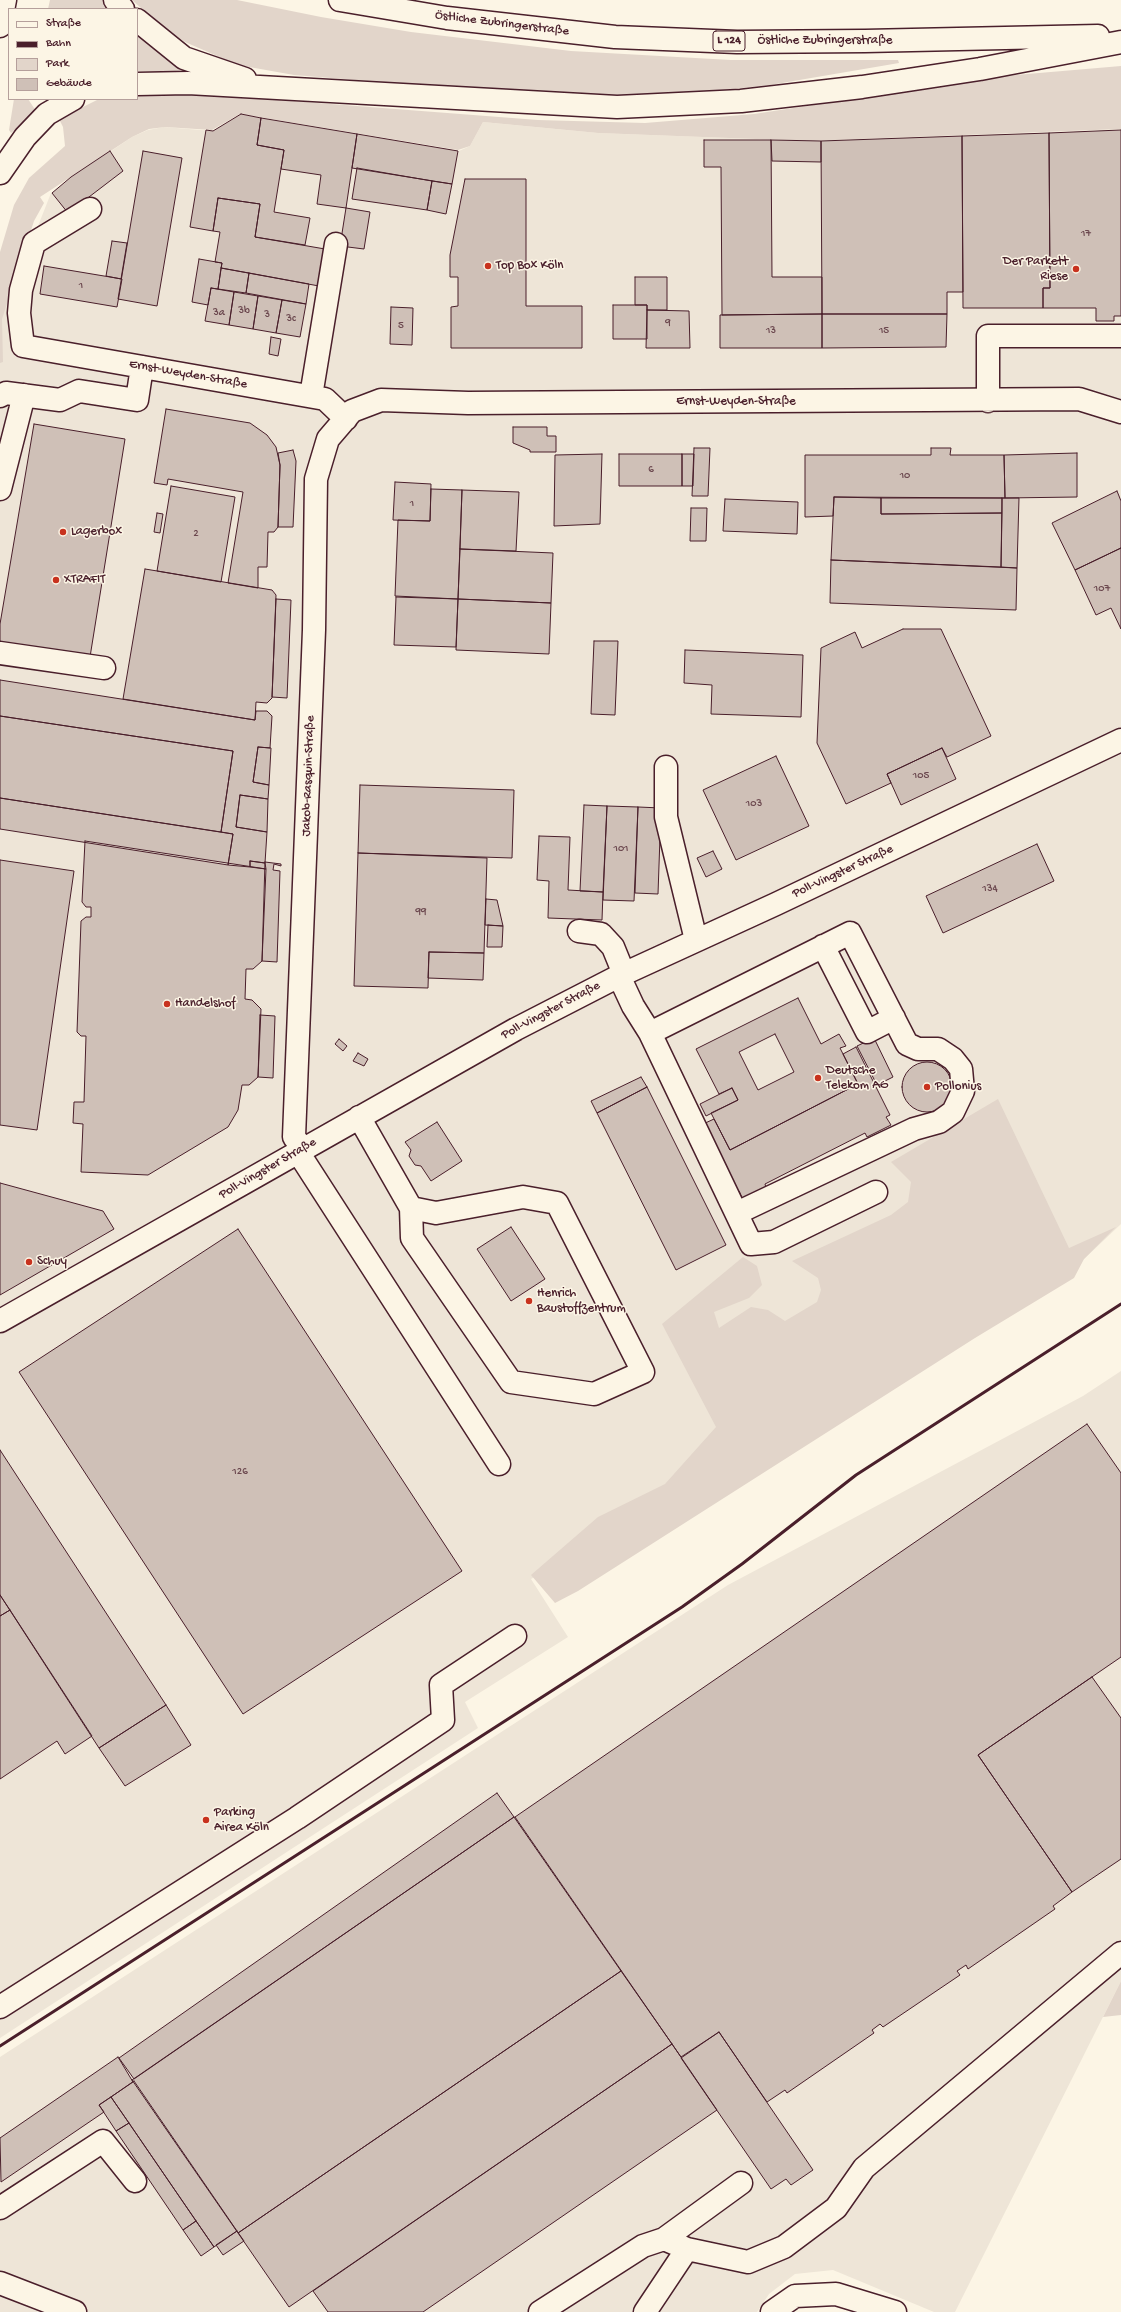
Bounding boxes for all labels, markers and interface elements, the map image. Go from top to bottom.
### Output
legend [8,8,138,100]
street label: Östliche Zubringerstraße [434,8,570,40]
text: Straße [46,17,81,31]
road number: L 124 [713,31,745,51]
street label: Östliche Zubringerstraße [758,33,892,49]
text: Bahn [46,37,71,51]
text: Park [46,57,69,71]
text: Gebäude [46,77,92,91]
house number: 17 [1081,227,1091,241]
place label: Der Parkett Riese [1003,254,1068,285]
place label: Top Box Köln [496,258,563,274]
marker: Top Box Köln [483,261,493,271]
marker: Der Parkett Riese [1071,264,1081,274]
house number: 1 [79,279,83,293]
house number: 3b [238,304,250,318]
house number: 3a [213,306,225,320]
house number: 3 [264,308,270,322]
house number: 3c [286,312,296,326]
house number: 9 [665,316,671,330]
house number: 5 [398,319,404,333]
house number: 13 [766,324,776,338]
house number: 15 [879,324,889,338]
street label: Ernst-Weyden-Straße [128,357,248,393]
street label: Ernst-Weyden-Straße [676,394,796,410]
house number: 6 [648,463,654,477]
house number: 10 [900,469,910,483]
house number: 1 [410,497,414,511]
place label: Lagerbox [71,524,122,540]
marker: Lagerbox [58,527,68,537]
house number: 2 [193,527,199,541]
place label: XTRAFIT [64,572,105,588]
marker: XTRAFIT [51,575,61,585]
house number: 107 [1094,582,1110,596]
street label: Jakob-Rasquin-Straße [299,715,319,837]
house number: 105 [913,769,929,783]
house number: 103 [746,797,762,811]
house number: 101 [613,842,629,856]
street label: Poll-Vingster Straße [790,842,896,902]
house number: 134 [982,882,998,896]
house number: 99 [415,905,427,919]
street label: Poll-Vingster Straße [499,978,603,1044]
place label: Handelshof [175,996,235,1012]
marker: Handelshof [162,999,172,1009]
place label: Deutsche Telekom AG [826,1063,888,1094]
marker: Deutsche Telekom AG [813,1073,823,1083]
place label: Pollonius [935,1079,981,1095]
marker: Pollonius [922,1082,932,1092]
street label: Poll-Vingster Straße [217,1135,319,1203]
place label: Schuy [37,1254,67,1270]
marker: Schuy [24,1257,34,1267]
place label: Henrich Baustoffzentrum [537,1286,626,1317]
marker: Henrich Baustoffzentrum [524,1296,534,1306]
house number: 126 [232,1465,248,1479]
place label: Parking Airea Köln [214,1805,269,1836]
marker: Parking Airea Köln [201,1815,211,1825]

